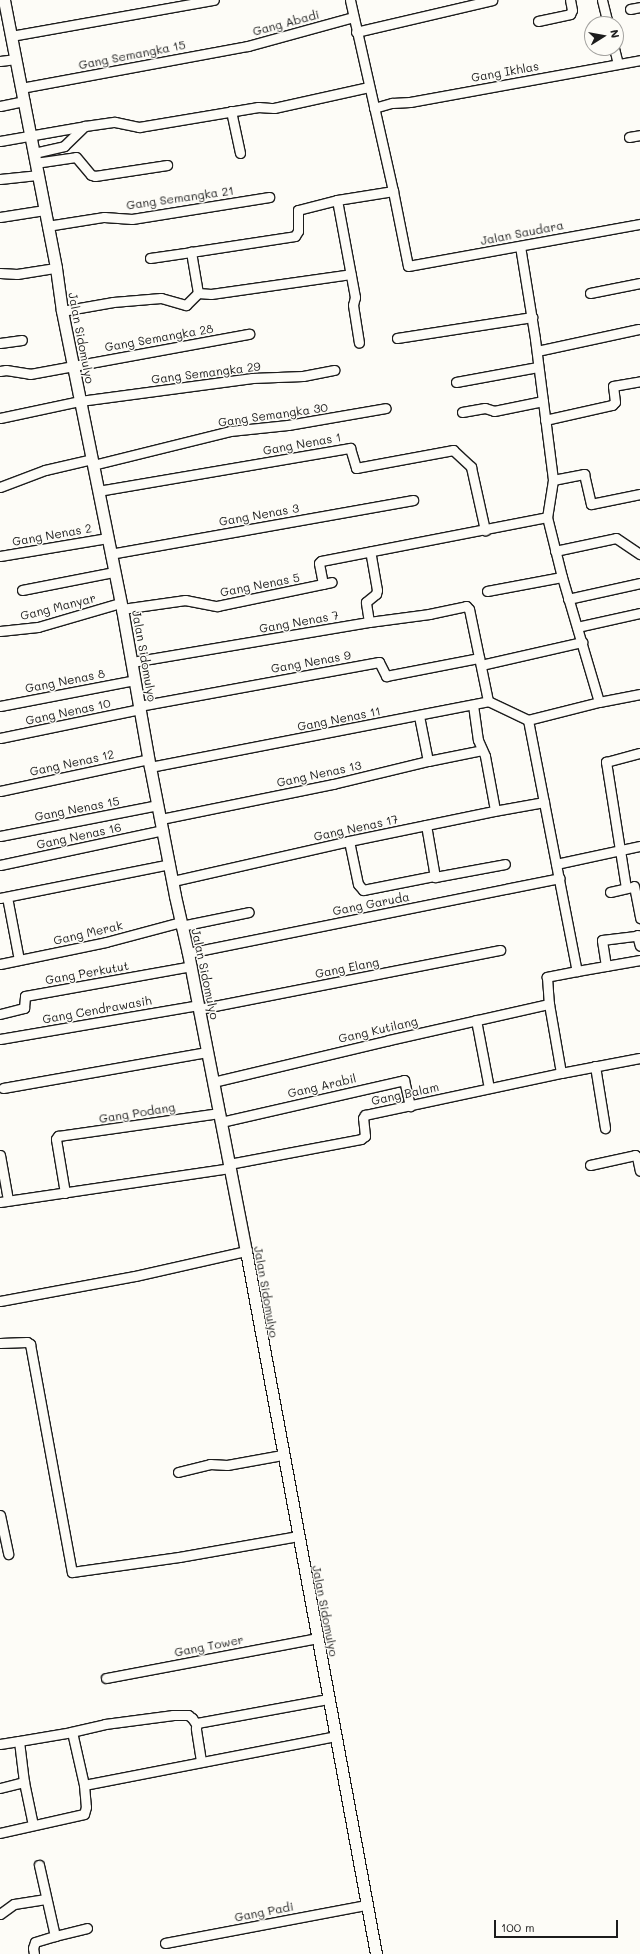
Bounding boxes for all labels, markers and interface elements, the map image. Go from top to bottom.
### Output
street label: Gang Abadi [251,7,321,39]
north arrow [584,16,624,56]
text: N [607,28,623,39]
street label: Gang Semangka 15 [77,38,187,72]
street label: Gang Ikhlas [470,59,540,85]
street label: Gang Semangka 21 [125,183,235,213]
street label: Jalan Saudara [479,218,565,248]
street label: Jalan Sidomulyo [65,291,97,385]
street label: Gang Semangka 28 [103,321,215,355]
street label: Gang Semangka 29 [150,359,262,387]
street label: Gang Semangka 30 [217,400,329,430]
street label: Gang Nenas 1 [262,430,342,458]
street label: Gang Nenas 3 [218,501,300,529]
street label: Gang Nenas 2 [11,521,93,549]
street label: Gang Nenas 5 [219,570,301,600]
street label: Gang Manyar [19,591,97,623]
street label: Gang Nenas 7 [258,608,340,636]
street label: Jalan Sidomulyo [129,609,159,703]
street label: Gang Nenas 9 [270,648,352,676]
street label: Gang Nenas 8 [24,666,106,696]
street label: Gang Nenas 10 [24,696,112,728]
street label: Gang Nenas 11 [296,704,382,734]
street label: Gang Nenas 12 [28,747,116,779]
street label: Gang Nenas 13 [275,758,363,790]
street label: Gang Nenas 15 [33,794,121,824]
street label: Gang Nenas 17 [312,812,400,844]
street label: Gang Nenas 16 [35,820,123,852]
street label: Gang Garuda [331,890,411,918]
street label: Gang Merak [52,918,124,948]
street label: Jalan Sidomulyo [188,927,222,1021]
street label: Gang Elang [314,955,380,981]
street label: Gang Perkutut [44,959,130,987]
street label: Gang Cendrawasih [41,993,153,1027]
street label: Gang Kutilang [337,1014,419,1046]
street label: Gang Arabil [286,1071,358,1101]
street label: Gang Balam [370,1080,440,1108]
street label: Gang Podang [98,1100,176,1126]
street label: Jalan Sidomulyo [251,1245,281,1339]
street label: Jalan Sidomulyo [309,1564,341,1658]
street label: Gang Tower [173,1632,245,1660]
street label: Gang Padi [233,1899,295,1925]
scale bar [496,1912,620,1938]
text: 100 m [501,1919,535,1935]

